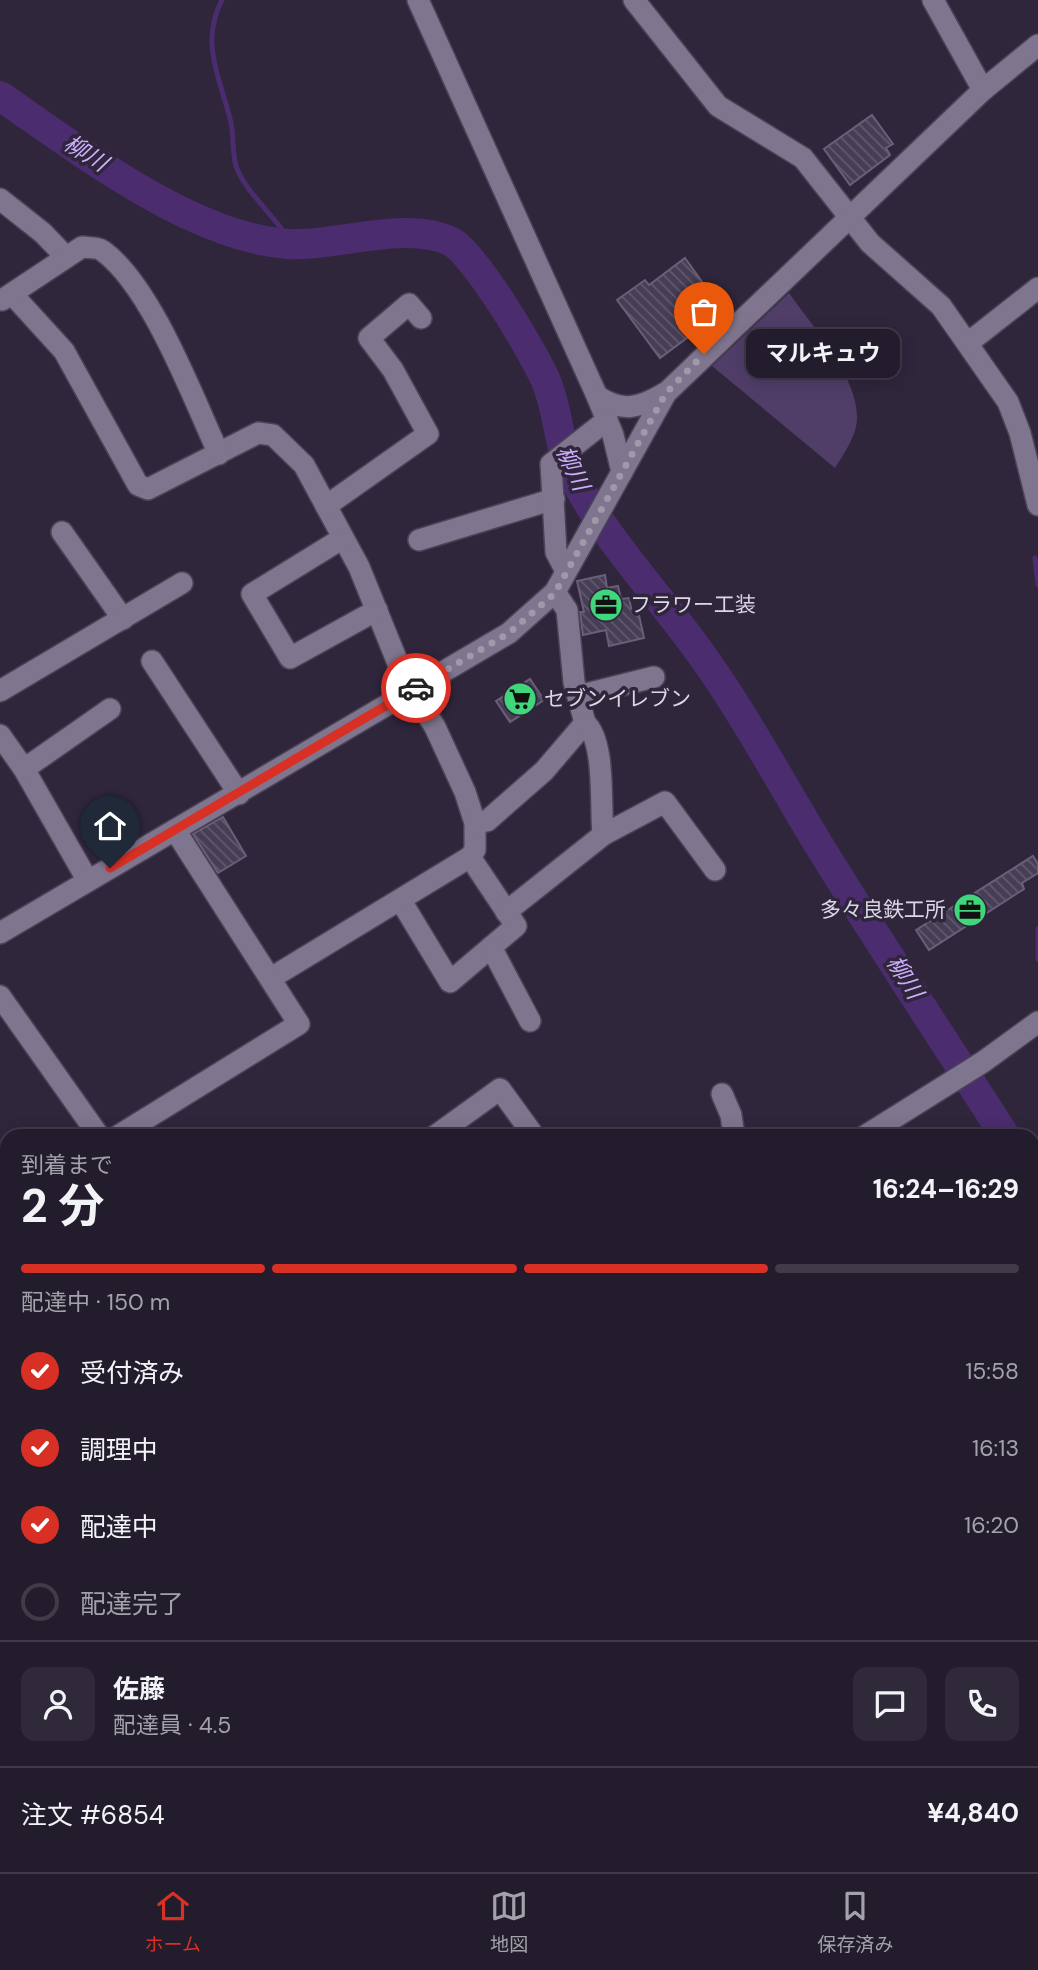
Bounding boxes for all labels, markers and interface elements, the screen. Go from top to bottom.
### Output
water label: 柳川 [59,128,116,179]
pin [674,282,734,354]
icon: bag [685,293,723,331]
callout: マルキュウ [746,330,900,378]
text: マルキュウ [766,338,881,368]
water label: 柳川 [550,441,598,498]
office icon: フラワー工装 [587,586,625,624]
place label: フラワー工装 [630,591,756,619]
courier [381,653,451,723]
icon: car [397,669,435,707]
supermarket icon: セブンイレブン [501,680,539,718]
place label: セブンイレブン [544,685,691,713]
pin [80,796,140,868]
icon: home [91,807,129,845]
office icon: 多々良鉄工所 [951,891,989,929]
place label: 多々良鉄工所 [820,896,946,924]
water label: 柳川 [880,950,931,1007]
text: 到着まで [21,1150,113,1180]
text: 16:24–16:29 [873,1172,1019,1206]
text: 2 分 [21,1176,104,1236]
text: 配達中 · 150 m [21,1287,170,1317]
icon: check [21,1352,59,1390]
text: 受付済み [80,1356,184,1390]
text: 15:58 [965,1356,1019,1386]
icon: check [21,1429,59,1467]
text: 調理中 [80,1433,158,1467]
text: 16:13 [972,1433,1019,1463]
icon: check [21,1506,59,1544]
text: 配達中 [80,1510,158,1544]
text: 16:20 [964,1510,1019,1540]
text: 配達完了 [80,1587,184,1621]
button: person [21,1667,95,1741]
button: chat [853,1667,927,1741]
button: phone [945,1667,1019,1741]
text: 佐藤 [113,1672,165,1706]
text: 配達員 · 4.5 [113,1710,231,1740]
text: ¥4,840 [927,1796,1019,1830]
text: 注文 #6854 [21,1798,165,1832]
tab: ホーム [145,1887,201,1957]
tab: 地図 [490,1887,528,1957]
tab: 保存済み [817,1887,893,1957]

